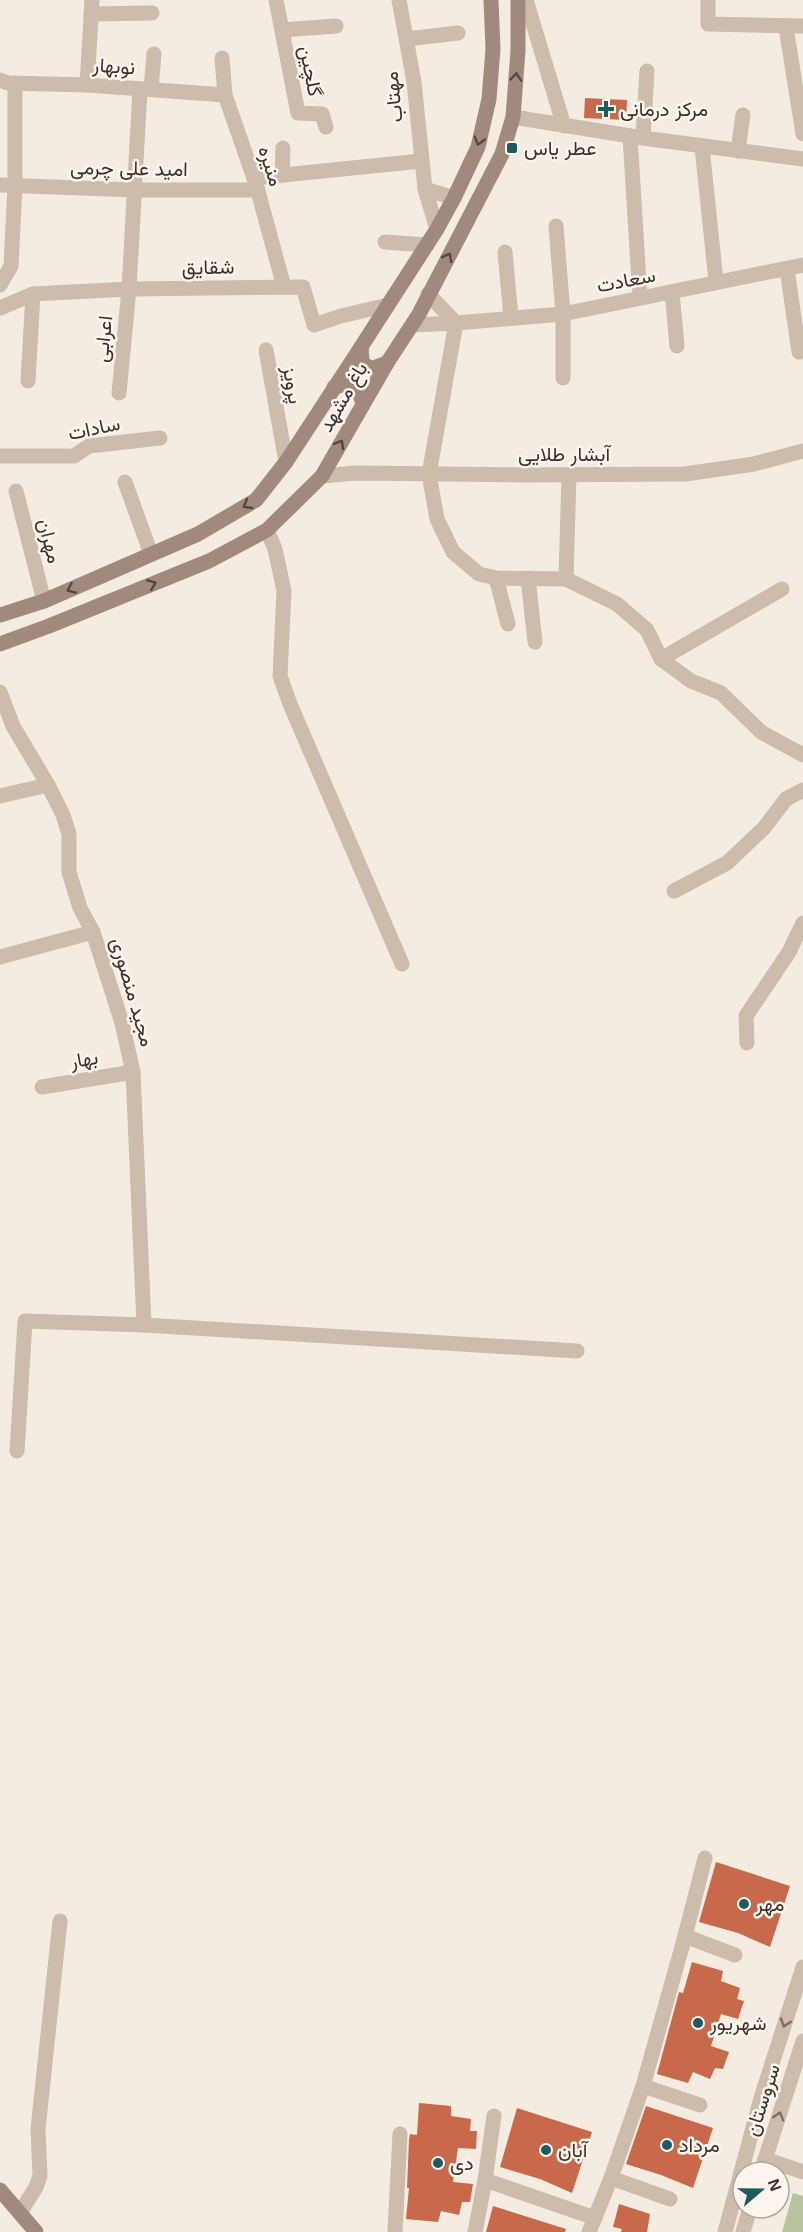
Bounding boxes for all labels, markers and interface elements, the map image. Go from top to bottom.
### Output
street label: گلچین [292,44,327,99]
street label: نوبهار [91,53,136,80]
street label: مهتاب [379,70,409,124]
one-way arrow [509,73,522,82]
place label: مرکز درمانی [620,98,708,122]
marker: مرکز درمانی [597,100,615,118]
one-way arrow [473,136,486,146]
place label: عطر یاس [524,137,596,161]
marker: عطر یاس [505,141,519,155]
street label: منیره [252,143,288,189]
street label: امید علی چرمی [70,156,188,183]
one-way arrow [440,252,452,263]
street label: شقایق [182,256,235,279]
street label: سعادت [595,264,657,296]
street label: اعرابی [90,315,118,364]
street label: باغ مشهد [314,358,374,437]
street label: پرویز [276,363,307,406]
street label: سادات [66,412,122,444]
one-way arrow [333,440,344,450]
street label: آبشار طلایی [518,443,611,467]
one-way arrow [243,498,253,509]
street label: مهران [32,516,66,566]
one-way arrow [146,579,157,591]
one-way arrow [67,581,78,593]
street label: مجید منصوری [105,935,159,1050]
street label: بهار [67,1046,100,1074]
place label: مهر [755,1893,784,1917]
marker: مهر [737,1897,751,1911]
place label: شهریور [709,2012,767,2036]
marker: شهریور [691,2016,705,2030]
one-way arrow [780,2017,792,2028]
street label: سروستان [740,2061,786,2139]
one-way arrow [772,2111,784,2122]
place label: مرداد [679,2134,720,2158]
marker: مرداد [660,2138,674,2152]
place label: آبان [558,2139,589,2162]
marker: آبان [539,2143,553,2157]
place label: دی [450,2152,474,2175]
marker: دی [431,2156,445,2170]
north arrow [731,2160,791,2220]
text: N [765,2177,785,2193]

